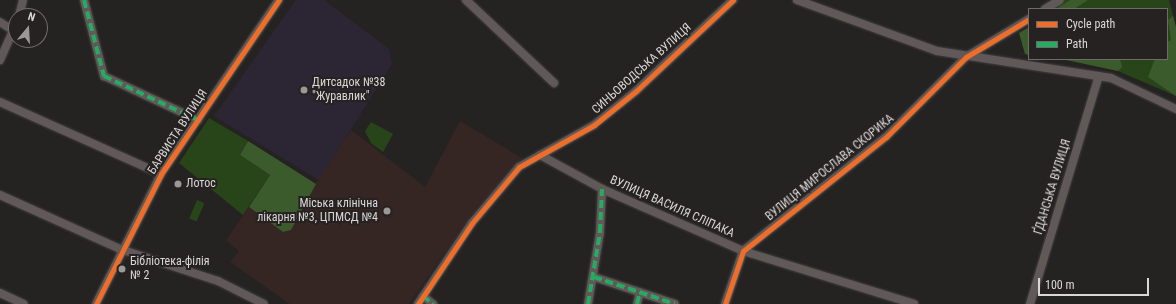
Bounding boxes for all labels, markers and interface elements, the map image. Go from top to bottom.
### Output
north arrow [8,8,48,48]
legend [1028,8,1168,60]
text: N [26,10,37,24]
text: Cycle path [1066,17,1115,31]
street label: СИНЬОВОДСЬКА ВУЛИЦЯ [589,21,695,117]
text: Path [1066,37,1088,51]
place label: Дитсадок №38 "Журавлик" [312,76,385,104]
marker: Дитсадок №38 "Журавлик" [299,85,309,95]
street label: БАРВИСТА ВУЛИЦЯ [145,87,211,177]
street label: ВУЛИЦЯ МИРОСЛАВА СКОРИКА [763,112,897,224]
street label: ҐДАНСЬКА ВУЛИЦЯ [1032,138,1074,236]
street label: ВУЛИЦЯ ВАСИЛЯ СЛІПАКА [608,173,736,241]
place label: Лотос [186,177,216,191]
marker: Лотос [173,179,183,189]
place label: Міська клінічна лікарня №3, ЦПМСД №4 [257,197,378,225]
marker: Міська клінічна лікарня №3, ЦПМСД №4 [381,205,393,217]
place label: Бібліотека-філія № 2 [130,255,210,283]
marker: Бібліотека-філія № 2 [117,264,127,274]
scale bar [1040,270,1151,296]
text: 100 m [1045,278,1075,292]

